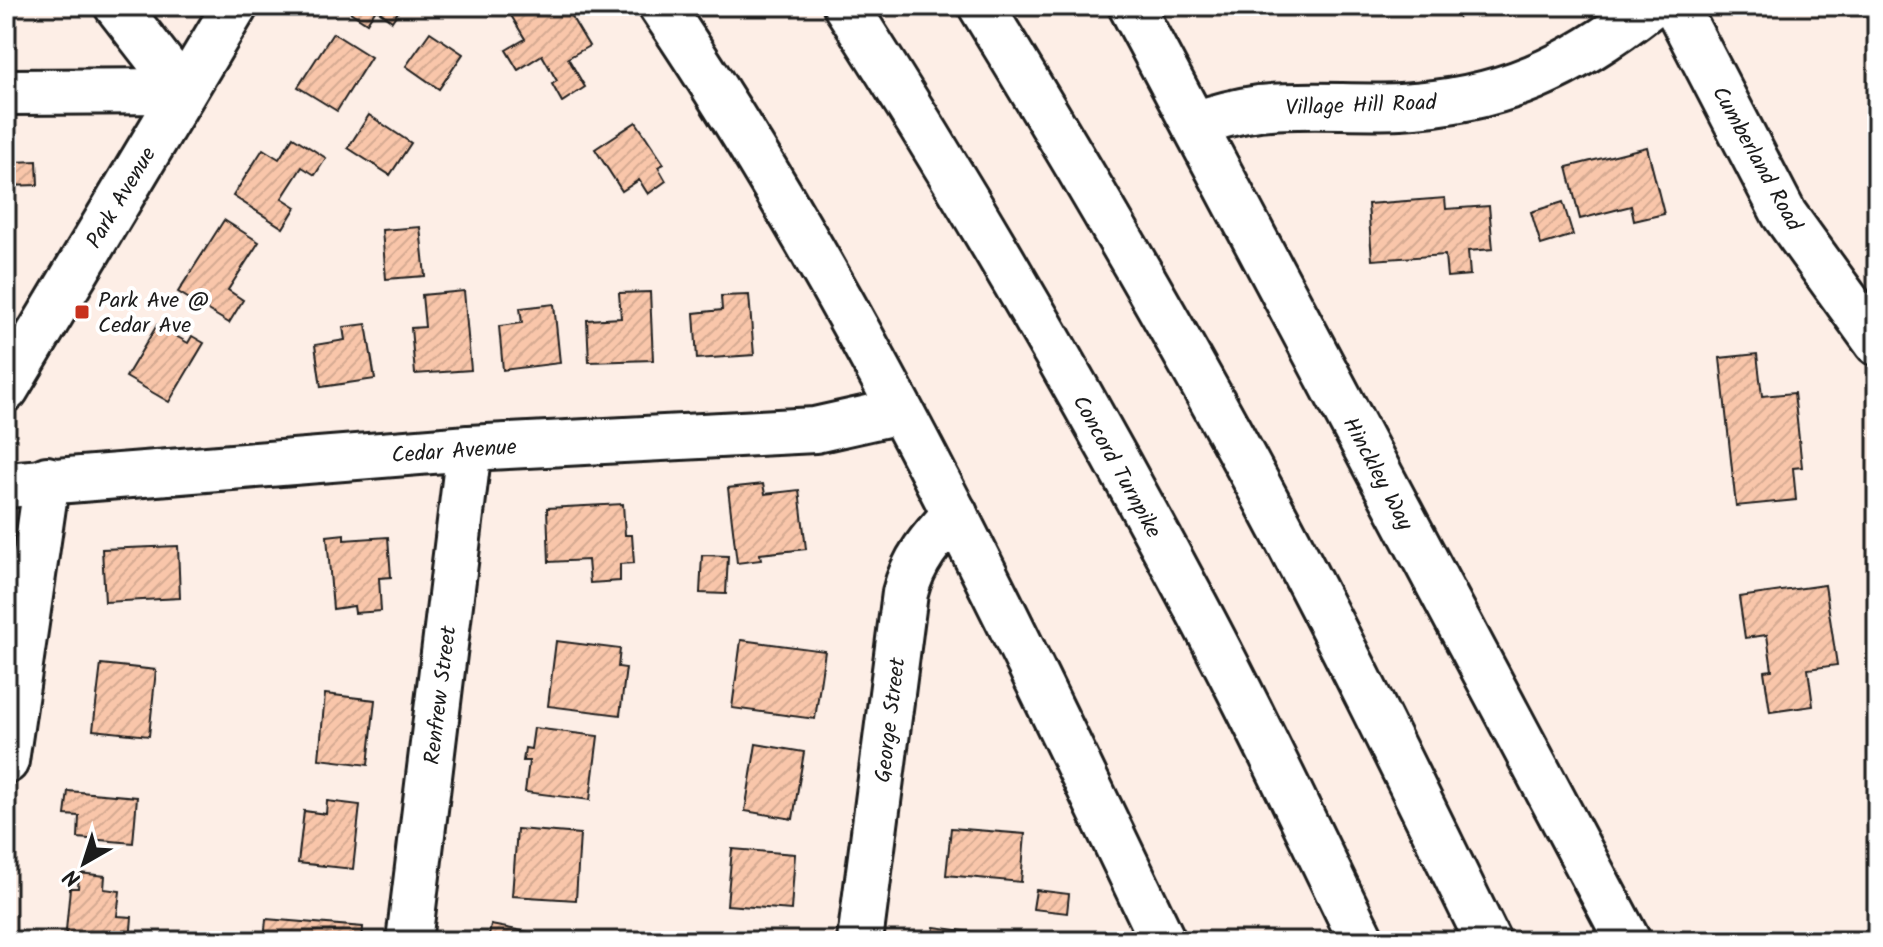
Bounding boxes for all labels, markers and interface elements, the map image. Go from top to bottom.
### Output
street label: Cumberland Road [1701,80,1811,239]
street label: Village Hill Road [1285,86,1438,127]
street label: Park Avenue [78,141,166,256]
place label: Park Ave @ Cedar Ave [98,284,209,344]
marker: Park Ave @ Cedar Ave [73,303,91,321]
street label: Concord Turnpike [1062,389,1170,545]
street label: Hinckley Way [1332,411,1422,538]
street label: Cedar Avenue [390,431,518,474]
street label: Renfrew Street [416,624,467,767]
street label: George Street [866,655,917,785]
north arrow [44,823,124,903]
text: N [56,859,89,895]

